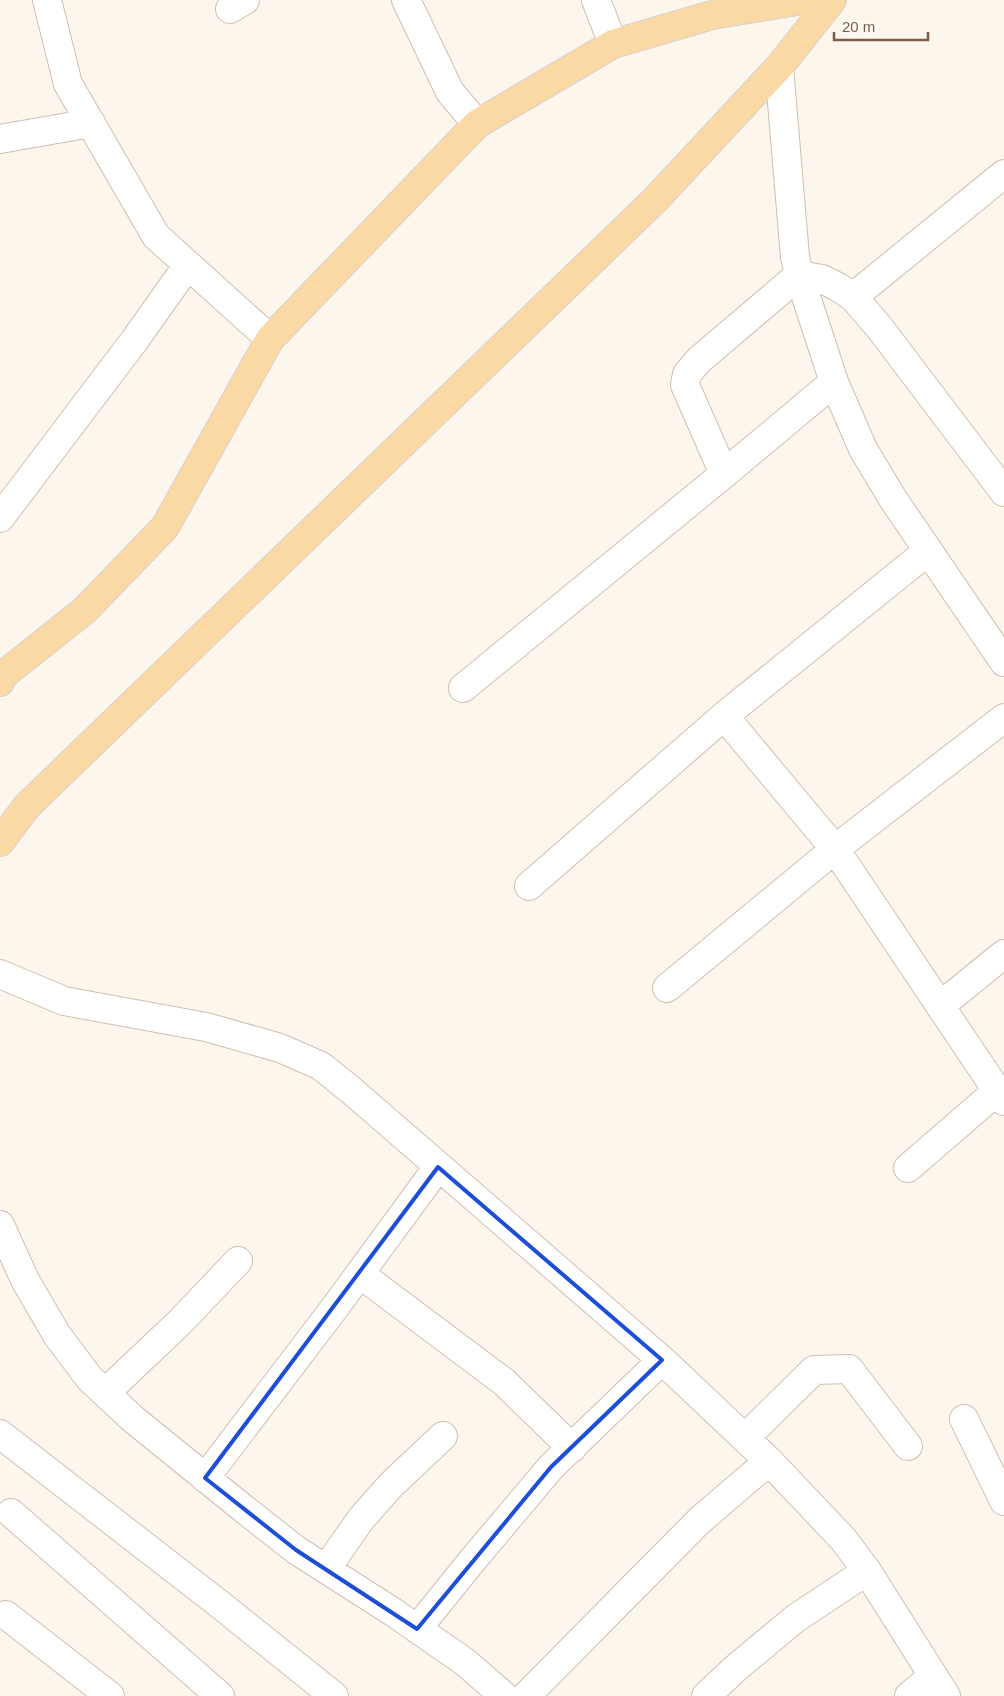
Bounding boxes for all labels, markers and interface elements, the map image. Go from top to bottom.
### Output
scale bar [834,10,928,42]
text: 20 m [842,18,875,35]

